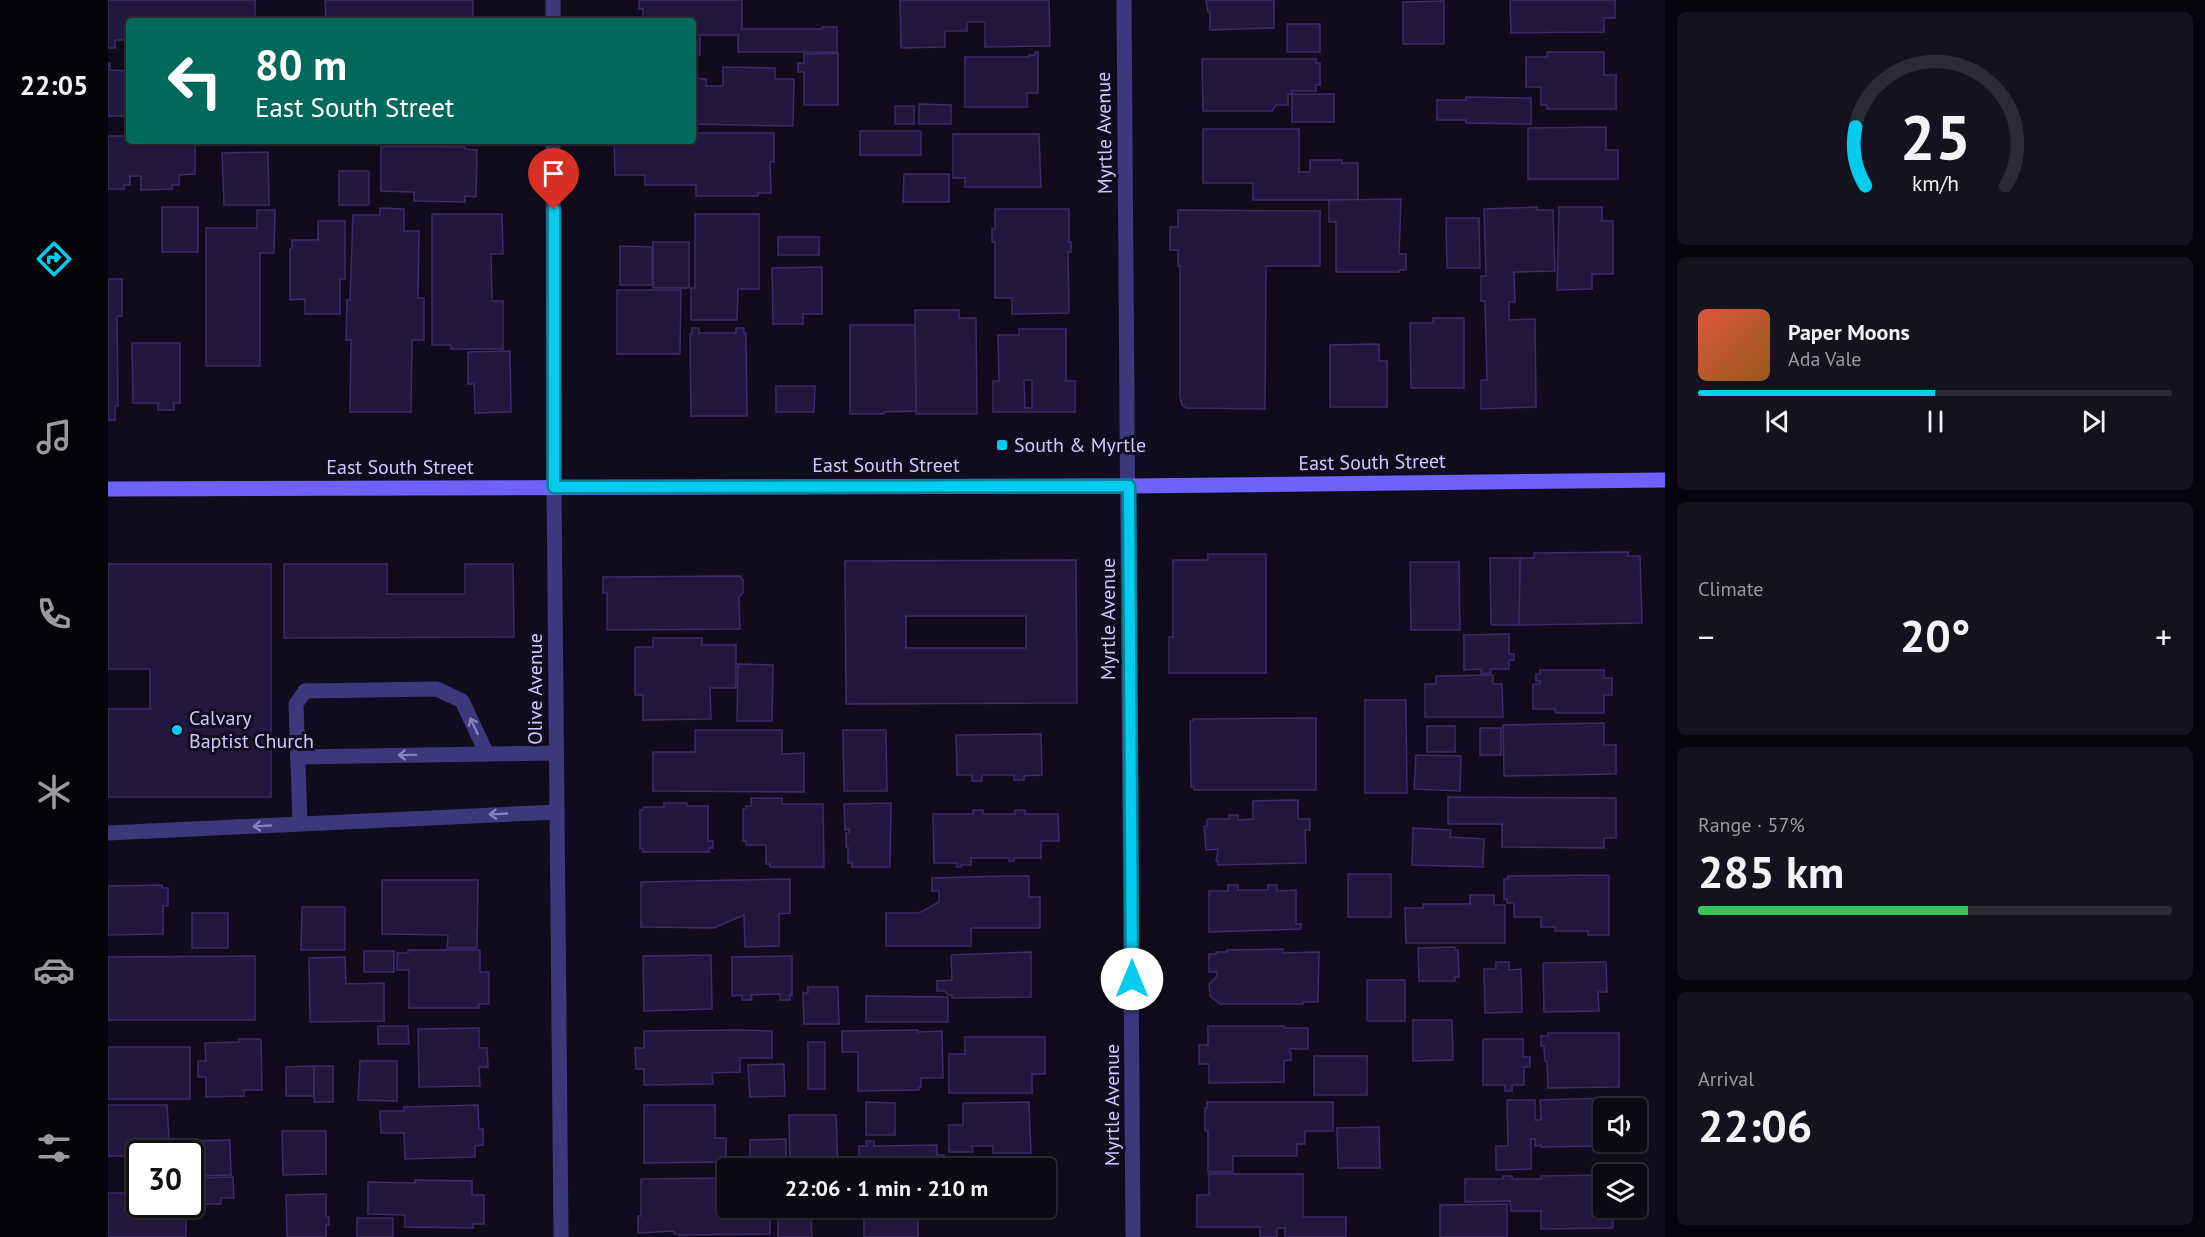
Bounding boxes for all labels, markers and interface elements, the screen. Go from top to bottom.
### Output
text: 80 m [255,37,347,92]
icon: left [156,42,234,120]
text: 22:05 [20,68,88,102]
street label: Myrtle Avenue [1090,72,1118,194]
text: East South Street [255,90,454,124]
text: 25 [1900,96,1970,177]
pin [528,148,579,210]
icon: arrive [537,157,570,190]
text: km/h [1911,169,1958,197]
icon: directions [33,238,75,280]
text: Paper Moons [1788,318,1910,346]
text: Ada Vale [1788,346,1861,372]
icon: previous [1761,405,1794,438]
icon: pause [1919,405,1952,438]
icon: next [2077,405,2110,438]
icon: music [33,416,75,458]
place label: South & Myrtle [1014,432,1146,458]
marker: South & Myrtle [995,438,1009,452]
street label: East South Street [1298,448,1446,476]
street label: East South Street [812,452,960,478]
street label: East South Street [326,454,474,480]
street label: Myrtle Avenue [1095,558,1121,680]
text: Climate [1698,576,1764,602]
icon: phone [33,593,75,635]
text: 20° [1900,606,1970,664]
text: − [1698,615,1715,658]
text: + [2155,615,2172,658]
street label: Olive Avenue [522,633,548,745]
place label: Calvary Baptist Church [189,705,314,754]
one-way arrow [467,717,479,735]
marker: Calvary Baptist Church [170,723,184,737]
one-way arrow [398,749,418,761]
icon: climate [33,771,75,813]
one-way arrow [489,809,509,820]
text: Range · 57% [1698,812,1805,838]
one-way arrow [252,821,272,832]
text: 285 km [1698,842,1844,900]
position arrow [1100,947,1164,1011]
icon: car [33,949,75,991]
street label: Myrtle Avenue [1099,1044,1125,1166]
text: Arrival [1698,1066,1754,1092]
text: 22:06 [1698,1096,1812,1154]
map controls [1593,1098,1647,1218]
button: sound [1593,1098,1647,1152]
icon: filters [33,1127,75,1169]
speed limit sign: 30 [126,1140,204,1218]
button: layers [1593,1164,1647,1218]
text: 22:06 · 1 min · 210 m [785,1174,988,1202]

